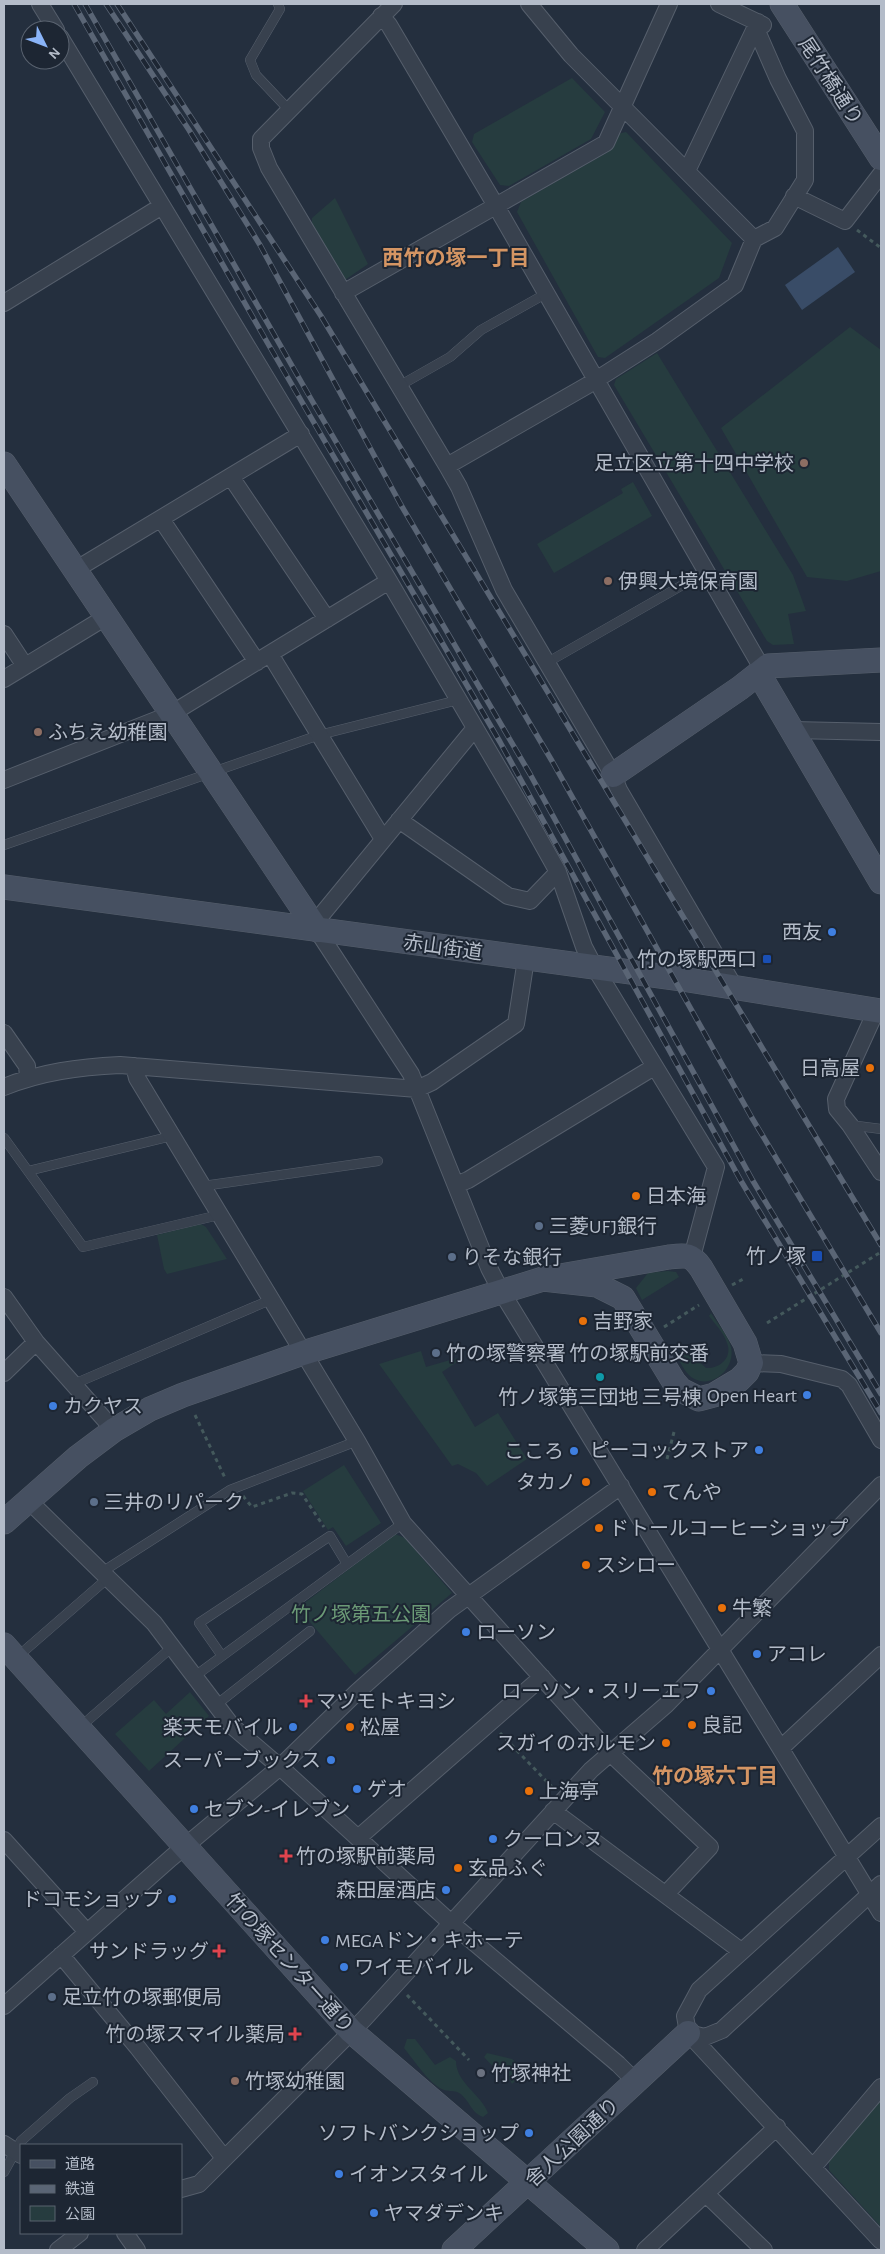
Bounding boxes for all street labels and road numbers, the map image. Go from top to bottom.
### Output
street label: 尾竹橋通り [795,34,867,129]
street label: 赤山街道 [402,932,484,963]
street label: 竹の塚センター通り [222,1889,358,2037]
street label: 舎人公園通り [521,2094,623,2191]

